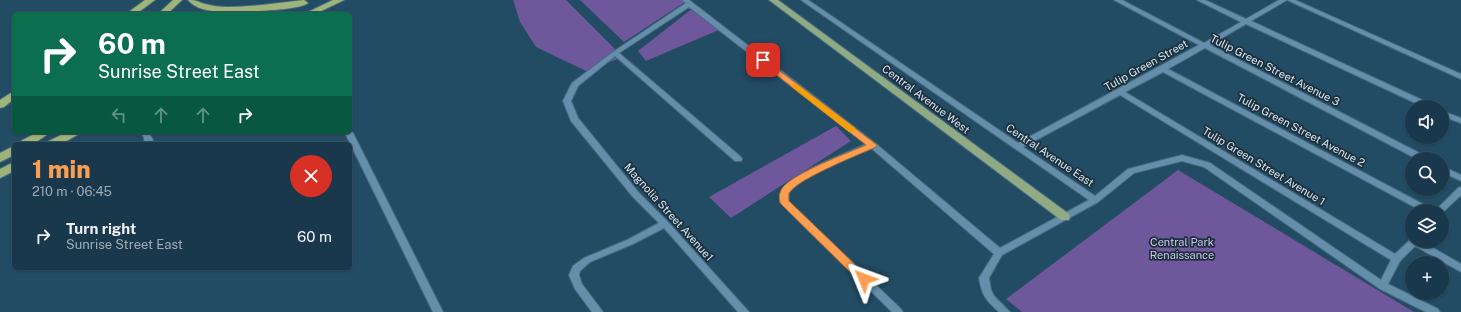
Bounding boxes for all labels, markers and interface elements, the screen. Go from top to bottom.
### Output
text: 60 m [98,27,166,60]
icon: right [32,28,84,80]
street label: Tulip Green Street Avenue 3 [1208,32,1342,108]
street label: Tulip Green Street [1102,37,1190,93]
pin [746,43,780,77]
icon: arrive [752,49,774,71]
text: Sunrise Street East [98,61,260,82]
street label: Central Avenue West [880,62,972,136]
street label: Tulip Green Street Avenue 2 [1235,91,1367,169]
map controls [1405,100,1449,300]
button: sound [1405,100,1449,144]
icon: left [108,104,130,126]
icon: ahead [150,104,172,126]
icon: ahead [192,104,214,126]
icon: right [234,104,256,126]
street label: Central Avenue East [1004,121,1096,189]
street label: Tulip Green Street Avenue 1 [1200,125,1328,207]
button: search [1405,152,1449,196]
text: 1 min [32,155,91,183]
button: close [290,155,332,197]
street label: Magnolia Street Avenue1 [622,161,716,263]
text: 210 m · 06:45 [32,184,112,199]
button: layers [1405,204,1449,248]
text: Turn right [66,220,136,237]
icon: right [32,225,54,247]
text: 60 m [297,228,332,245]
park label: Central Park Renaissance [1150,236,1214,261]
text: Sunrise Street East [66,237,183,252]
button: + [1405,256,1449,300]
position arrow [843,258,885,300]

